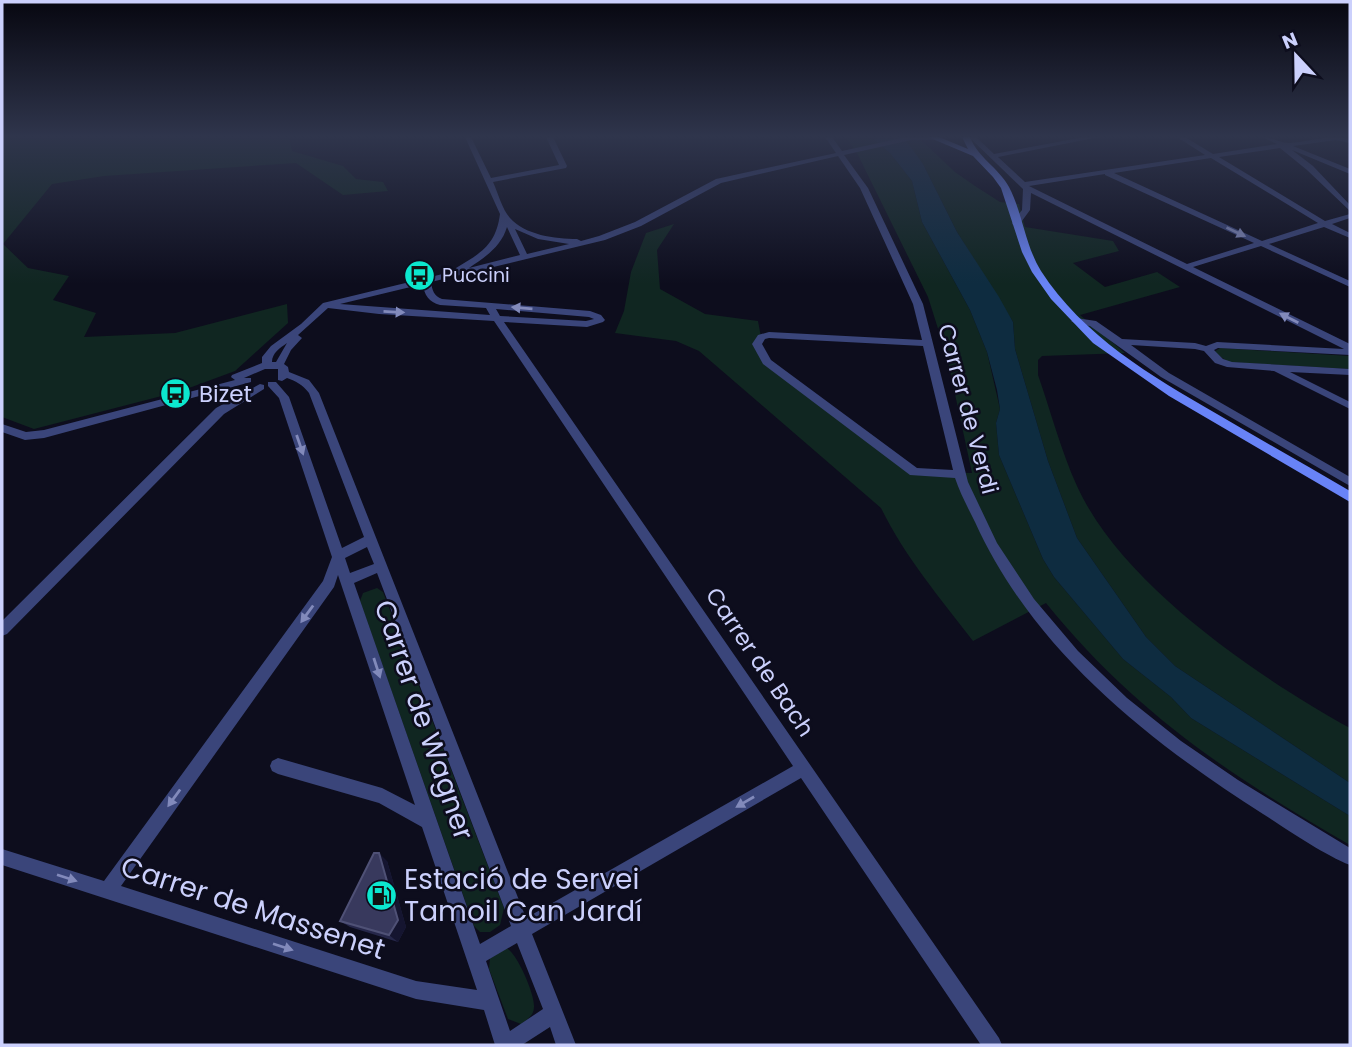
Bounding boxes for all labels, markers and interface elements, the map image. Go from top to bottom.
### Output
north arrow [1261,21,1331,91]
text: N [1278,26,1302,56]
one-way arrow [1226,226,1246,238]
bus stop icon: Puccini [402,258,436,292]
place label: Puccini [442,262,510,289]
one-way arrow [511,302,533,313]
one-way arrow [383,307,405,318]
one-way arrow [1279,312,1299,323]
street label: Carrer de Verdi [930,320,1006,498]
bus stop icon: Bizet [159,377,193,411]
place label: Bizet [199,378,252,410]
one-way arrow [295,434,306,455]
street label: Carrer de Bach [698,581,822,743]
street label: Carrer de Wagner [365,595,483,845]
one-way arrow [300,605,314,623]
one-way arrow [372,657,382,678]
one-way arrow [167,789,181,807]
one-way arrow [736,796,755,808]
street label: Carrer de Massenet [116,847,390,969]
place label: Estació de Servei Tamoil Can Jardí [404,860,642,931]
one-way arrow [56,873,77,884]
fuel station icon: Estació de Servei Tamoil Can Jardí [364,878,398,912]
one-way arrow [273,943,294,953]

